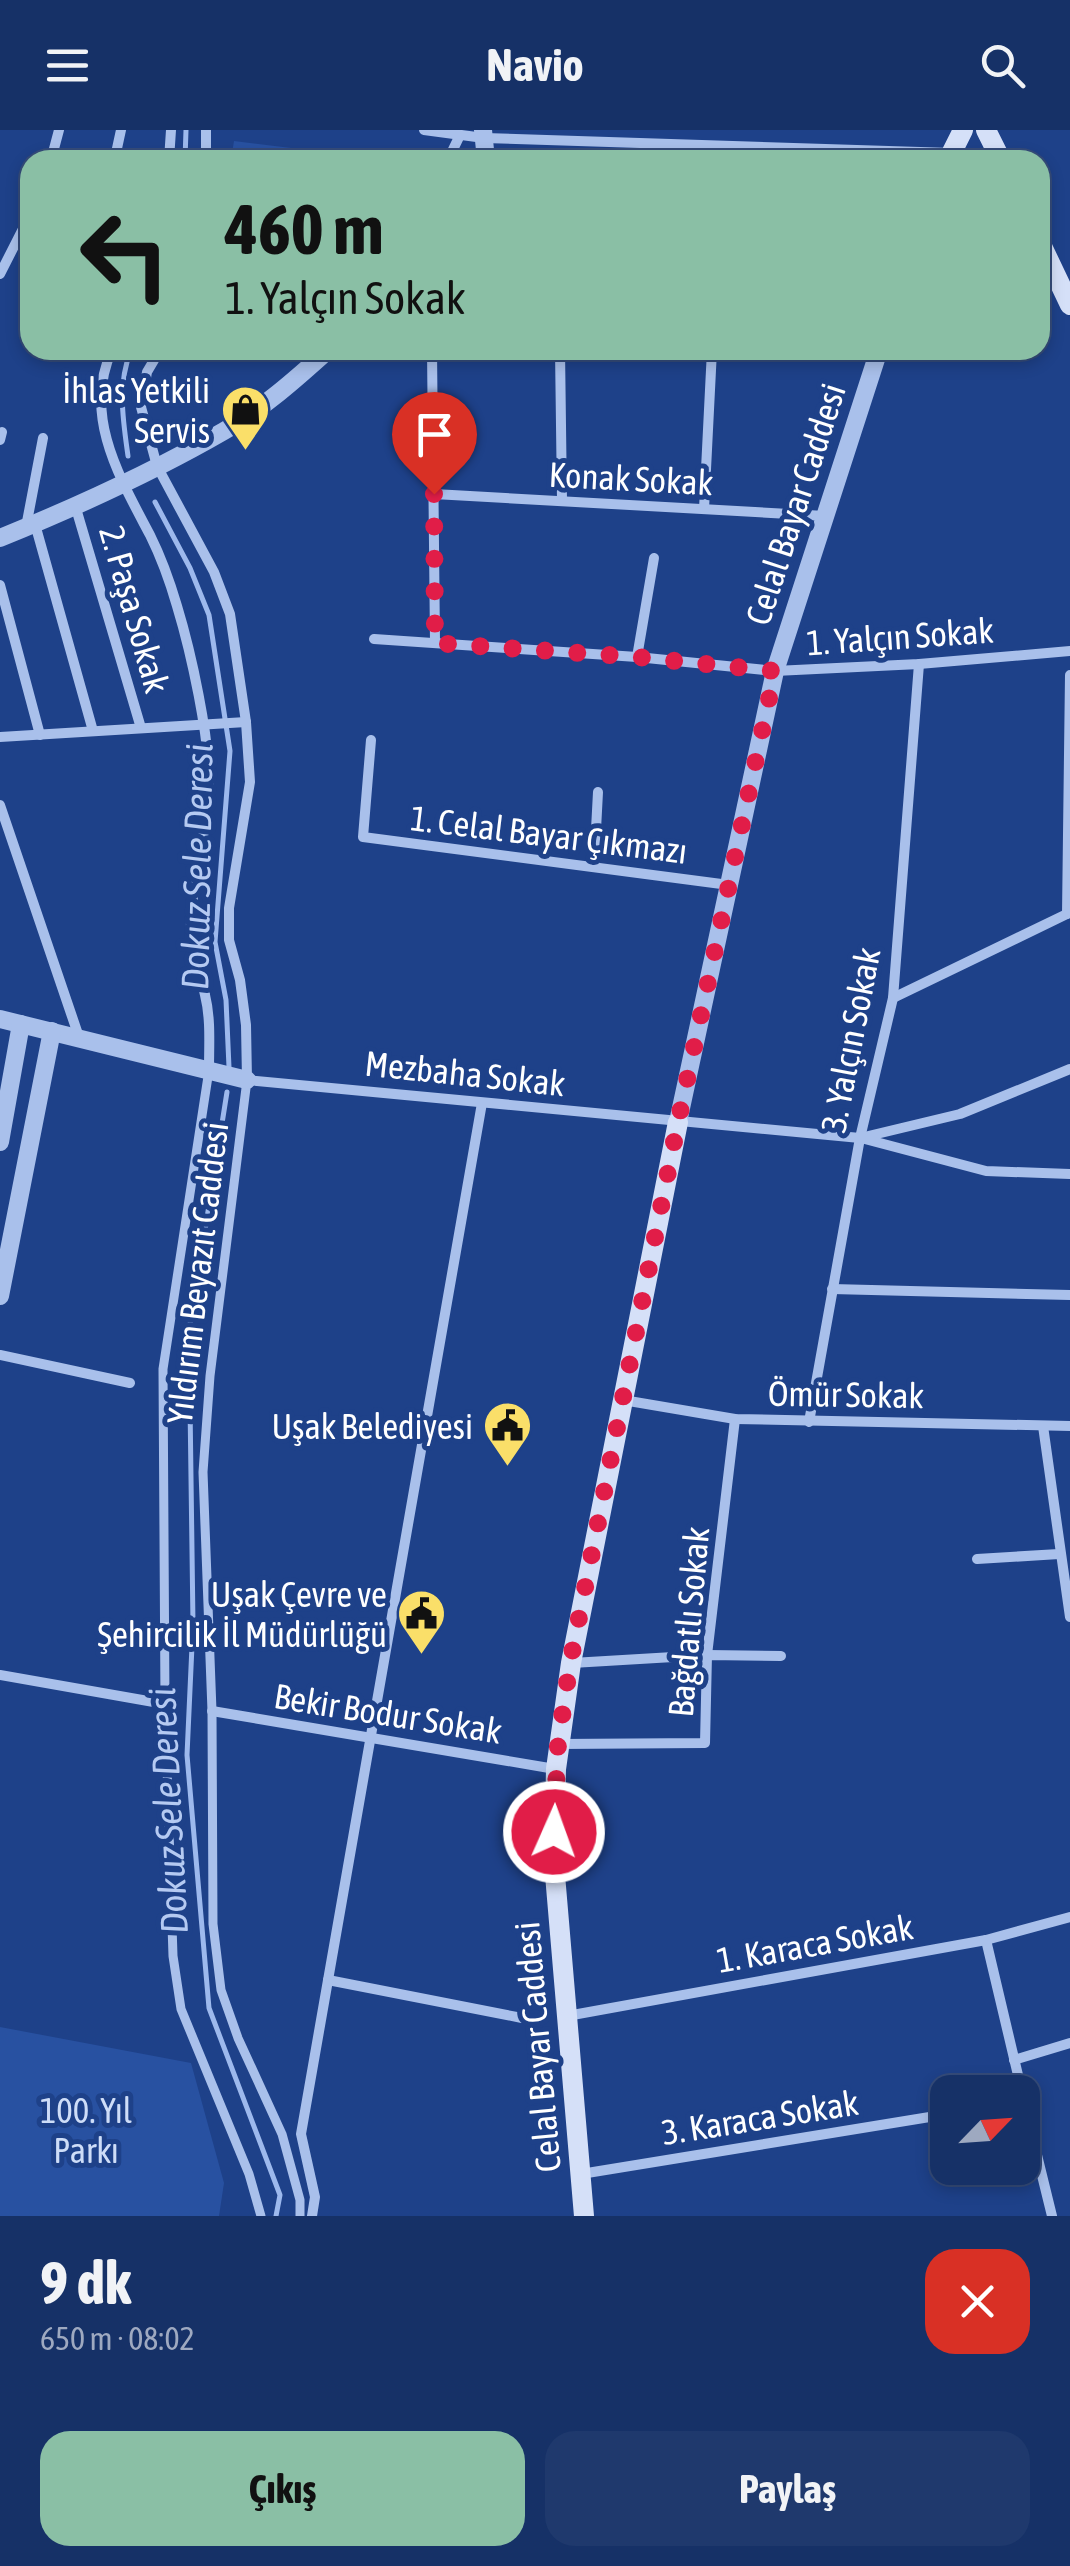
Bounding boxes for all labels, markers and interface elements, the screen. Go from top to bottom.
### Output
icon: menu [40,38,95,93]
icon: search [975,38,1030,93]
text: Navio [486,39,584,91]
text: 460 m [225,189,384,269]
icon: left [60,190,190,320]
text: 1. Yalçın Sokak [225,272,466,324]
place label: İhlas Yetkili Servis [62,370,210,450]
street label: Celal Bayar Caddesi [737,378,853,630]
shop icon: İhlas Yetkili Servis [219,384,271,452]
pin [392,392,477,495]
icon: arrive [407,407,462,462]
street label: Konak Sokak [548,454,714,502]
street label: 2. Paşa Sokak [92,521,178,697]
street label: 1. Yalçın Sokak [805,610,995,662]
water label: Dokuz Sele Deresi [173,744,221,990]
street label: 1. Celal Bayar Çıkmazı [408,797,690,871]
street label: 3. Yalçın Sokak [813,944,887,1136]
street label: Mezbaha Sokak [363,1043,567,1103]
street label: Yıldırım Beyazıt Caddesi [159,1120,235,1426]
street label: Ömür Sokak [768,1373,924,1415]
public building icon: Uşak Belediyesi [482,1400,534,1468]
place label: Uşak Belediyesi [271,1406,473,1446]
street label: Bağdatlı Sokak [660,1525,716,1719]
place label: Uşak Çevre ve Şehircilik İl Müdürlüğü [97,1574,387,1654]
public building icon: Uşak Çevre ve Şehircilik İl Müdürlüğü [396,1588,448,1656]
street label: Bekir Bodur Sokak [271,1675,505,1751]
water label: Dokuz Sele Deresi [140,1687,196,1935]
position arrow [502,1780,606,1884]
street label: 1. Karaca Sokak [714,1906,916,1980]
street label: Celal Bayar Caddesi [506,1920,568,2174]
north arrow [930,2075,1040,2185]
map controls [930,2075,1040,2185]
street label: 3. Karaca Sokak [659,2082,861,2152]
park label: 100. Yıl Parkı [40,2090,132,2170]
text: 9 dk [40,2248,131,2317]
button: close [925,2249,1030,2354]
text: 650 m · 08:02 [40,2320,195,2357]
button: Çıkış [40,2431,525,2546]
button: Paylaş [545,2431,1030,2546]

